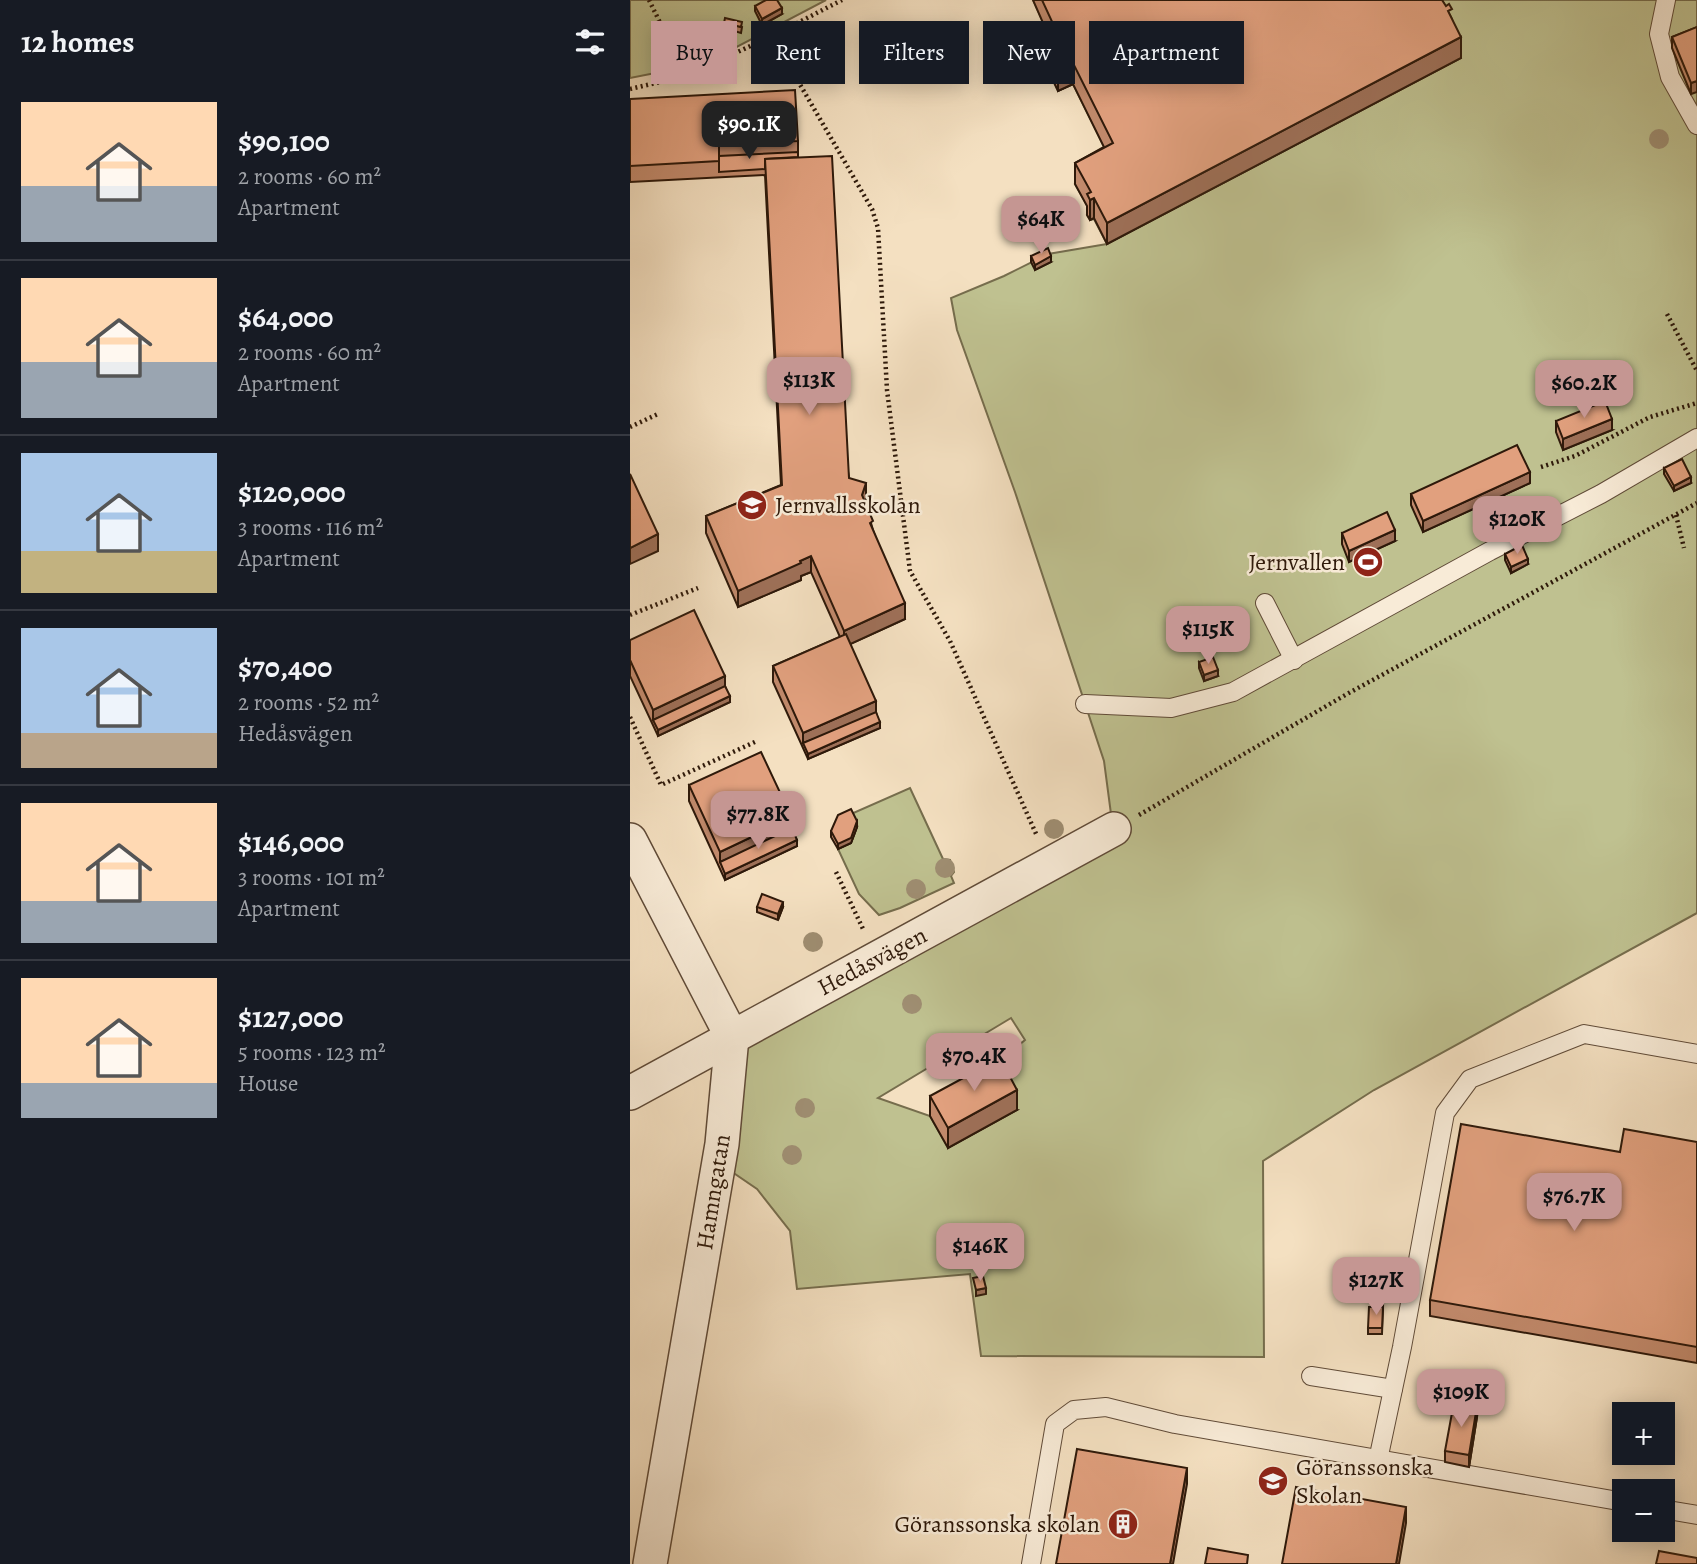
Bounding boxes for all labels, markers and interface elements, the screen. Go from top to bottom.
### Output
chip: Buy [651,21,737,84]
chip: Rent [751,21,845,84]
chip: Filters [859,21,969,84]
chip: New [983,21,1075,84]
chip: Apartment [1089,21,1244,84]
text: 12 homes [21,22,134,62]
icon: filters [571,23,609,61]
pin: $90.1K [692,102,806,161]
text: $90.1K [718,108,780,139]
text: $90,100 [238,121,330,161]
icon: home [77,130,161,214]
text: 2 rooms · 60 m² [238,161,381,192]
text: Apartment [238,192,340,223]
pin: $64K [1000,196,1082,256]
text: $64K [1017,203,1065,234]
text: $64,000 [238,297,333,337]
icon: home [77,306,161,390]
text: 2 rooms · 60 m² [238,337,381,368]
pin: $113K [760,358,858,417]
pin: $60.2K [1527,360,1641,420]
text: $113K [783,364,835,395]
text: $60.2K [1551,367,1617,398]
text: Apartment [238,368,340,399]
text: $120,000 [238,472,346,512]
icon: home [77,481,161,565]
school or university icon: Jernvallsskolan [735,488,769,522]
place label: Jernvallsskolan [775,489,921,521]
pin: $120K [1468,496,1566,556]
text: $120K [1489,503,1545,534]
text: 3 rooms · 116 m² [238,512,383,543]
text: Apartment [238,543,340,574]
sports icon: Jernvallen [1351,545,1385,579]
place label: Jernvallen [1248,546,1345,578]
pin: $115K [1159,606,1257,666]
text: $115K [1182,613,1234,644]
text: $70,400 [238,647,332,687]
icon: home [77,656,161,740]
text: 2 rooms · 52 m² [238,687,379,718]
text: Hedåsvägen [238,718,353,749]
pin: $77.8K [701,792,815,851]
text: $77.8K [727,798,789,829]
text: $146,000 [238,822,344,862]
icon: home [77,831,161,915]
text: 3 rooms · 101 m² [238,862,385,893]
text: Apartment [238,893,340,924]
street label: Hedåsvägen [812,919,932,1003]
text: $127,000 [238,997,343,1037]
icon: home [77,1006,161,1090]
pin: $70.4K [917,1034,1031,1093]
text: 5 rooms · 123 m² [238,1037,386,1068]
text: $70.4K [942,1040,1006,1071]
text: House [238,1068,298,1099]
street label: Hamngatan [688,1132,738,1252]
pin: $76.7K [1517,1174,1631,1233]
text: $76.7K [1543,1180,1605,1211]
pin: $146K [931,1224,1029,1283]
text: $146K [952,1230,1008,1261]
pin: $127K [1327,1258,1425,1317]
text: $127K [1349,1264,1404,1295]
pin: $109K [1412,1370,1510,1429]
text: $109K [1433,1376,1489,1407]
map controls [1612,1402,1675,1542]
button: + [1612,1402,1675,1465]
place label: Göranssonska Skolan [1296,1451,1434,1511]
school or university icon: Göranssonska Skolan [1256,1464,1290,1498]
button: − [1612,1479,1675,1542]
building icon: Göranssonska skolan [1106,1507,1140,1541]
place label: Göranssonska skolan [895,1508,1100,1540]

